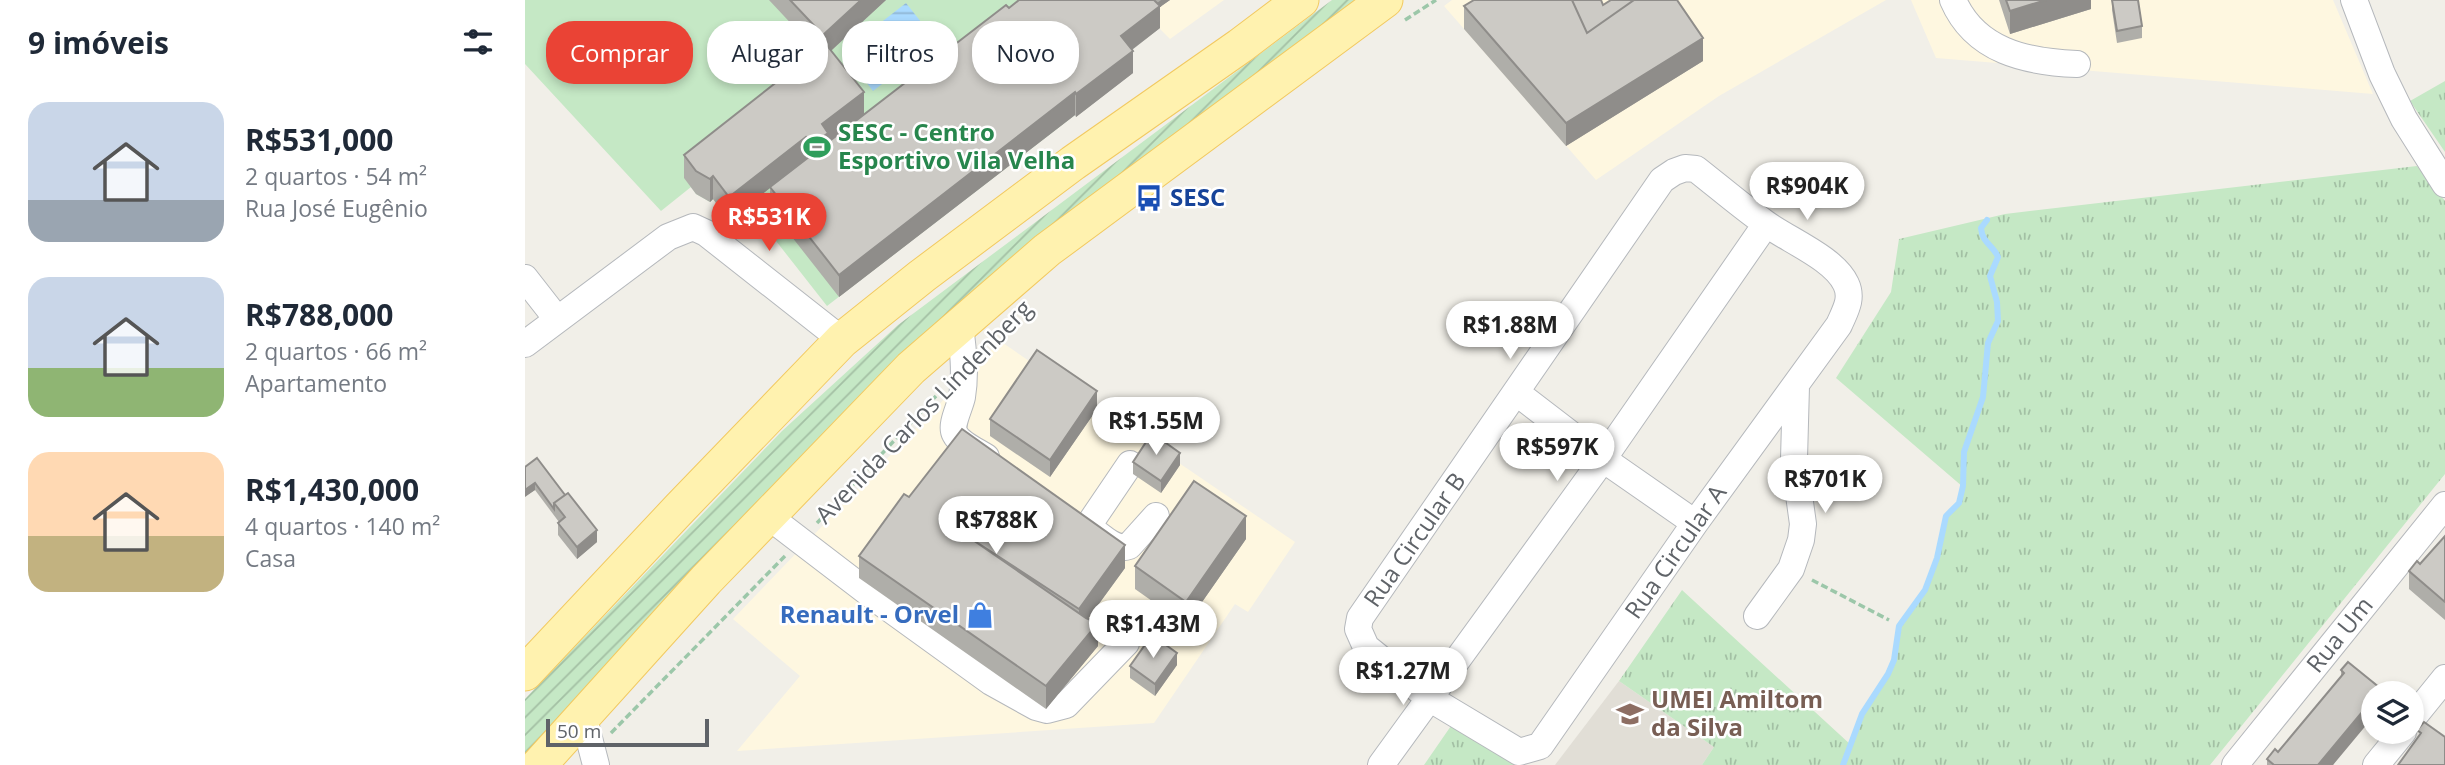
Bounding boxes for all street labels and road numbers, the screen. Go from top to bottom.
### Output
street label: Avenida Carlos Lindenberg [807,292,1039,530]
street label: Rua Circular B [1355,465,1472,613]
street label: Rua Circular A [1616,477,1734,625]
street label: Rua Um [2298,589,2380,679]

